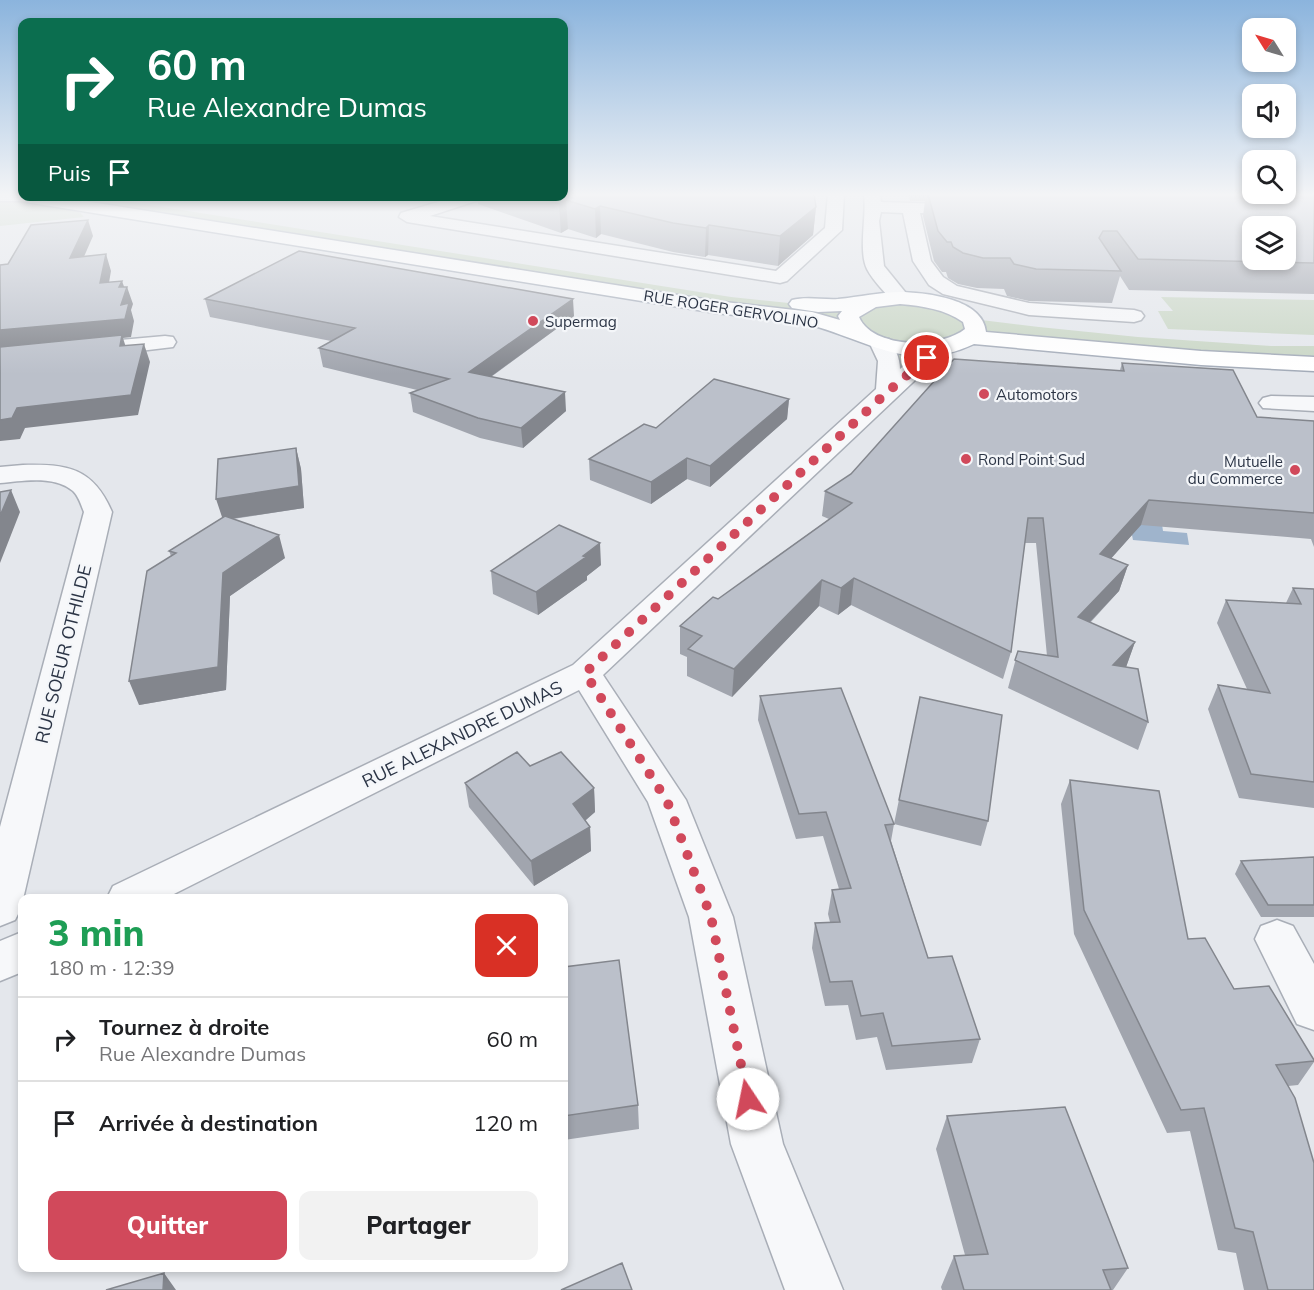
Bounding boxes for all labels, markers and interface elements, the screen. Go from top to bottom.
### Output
north arrow [1242,18,1296,72]
map controls [1242,18,1296,270]
text: 60 m [147,38,247,91]
icon: right [48,42,126,120]
button: sound [1242,84,1296,138]
text: Rue Alexandre Dumas [147,90,427,124]
button: search [1242,150,1296,204]
icon: arrive [103,156,136,189]
text: Puis [48,159,91,187]
button: layers [1242,216,1296,270]
street label: RUE ROGER GERVOLINO [642,286,820,332]
place label: Supermag [545,312,617,331]
marker: Supermag [526,314,540,328]
pin [901,332,952,383]
icon: arrive [910,341,943,374]
place label: Automotors [996,385,1078,404]
marker: Automotors [977,387,991,401]
place label: Rond Point Sud [978,450,1085,469]
marker: Rond Point Sud [959,452,973,466]
place label: Mutuelle du Commerce [1188,452,1283,488]
marker: Mutuelle du Commerce [1288,463,1302,477]
street label: RUE SOEUR OTHILDE [30,562,96,746]
street label: RUE ALEXANDRE DUMAS [358,675,566,793]
text: 3 min [48,910,144,955]
button: close [475,914,538,977]
text: 180 m · 12:39 [48,955,174,980]
text: Tournez à droite [99,1013,269,1041]
icon: right [48,1023,81,1056]
text: 60 m [487,1025,538,1053]
text: Rue Alexandre Dumas [99,1041,306,1066]
position arrow [716,1067,780,1131]
icon: arrive [48,1107,81,1140]
text: Arrivée à destination [99,1109,318,1137]
text: 120 m [473,1109,538,1137]
button: Quitter [48,1191,287,1260]
button: Partager [299,1191,538,1260]

